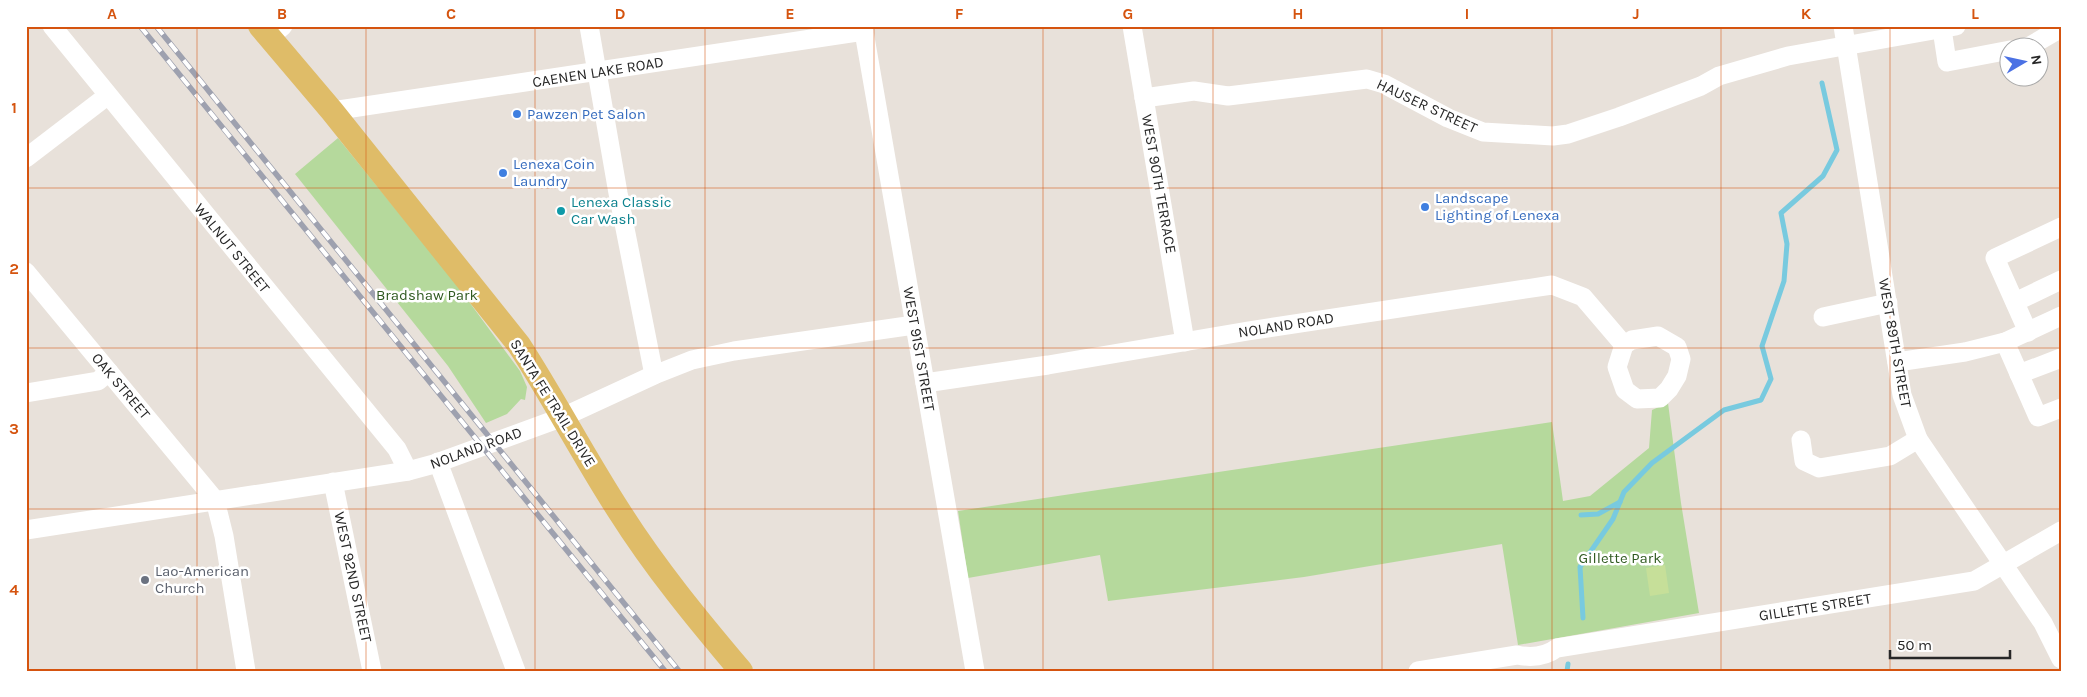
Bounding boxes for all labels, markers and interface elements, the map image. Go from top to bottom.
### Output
text: A [107,4,117,23]
text: B [277,4,287,23]
text: C [446,4,456,23]
text: D [615,4,626,23]
text: E [785,4,795,23]
text: F [955,4,964,23]
text: G [1123,4,1133,23]
text: H [1292,4,1304,23]
text: I [1465,4,1469,23]
text: J [1632,4,1640,23]
text: K [1801,4,1812,23]
text: L [1971,4,1979,23]
north arrow [2000,38,2050,88]
street label: CAENEN LAKE ROAD [531,53,665,91]
text: N [2027,54,2046,66]
street label: HAUSER STREET [1374,75,1481,137]
text: 1 [11,98,17,117]
place label: Pawzen Pet Salon [527,105,646,123]
marker: Pawzen Pet Salon [511,108,523,120]
street label: WEST 90TH TERRACE [1138,113,1180,255]
place label: Lenexa Coin Laundry [513,155,595,190]
marker: Lenexa Coin Laundry [497,167,509,179]
place label: Landscape Lighting of Lenexa [1435,189,1560,224]
place label: Lenexa Classic Car Wash [571,193,672,228]
street label: WALNUT STREET [190,200,274,297]
marker: Landscape Lighting of Lenexa [1419,201,1431,213]
marker: Lenexa Classic Car Wash [555,205,567,217]
text: 2 [9,259,19,278]
street label: WEST 89TH STREET [1875,277,1915,410]
street label: WEST 91ST STREET [899,285,939,413]
park label: Bradshaw Park [376,286,478,304]
street label: NOLAND ROAD [1237,309,1335,341]
street label: SANTA FE TRAIL DRIVE [506,336,600,470]
street label: OAK STREET [88,349,154,423]
text: 3 [9,419,19,438]
street label: NOLAND ROAD [427,423,525,473]
street label: WEST 92ND STREET [330,510,376,645]
park label: Gillette Park [1578,549,1662,567]
place label: Lao-American Church [155,562,249,597]
marker: Lao-American Church [139,574,151,586]
text: 4 [9,580,19,599]
street label: GILLETTE STREET [1758,589,1873,625]
scale bar [1890,627,2010,659]
text: 50 m [1897,636,1932,654]

